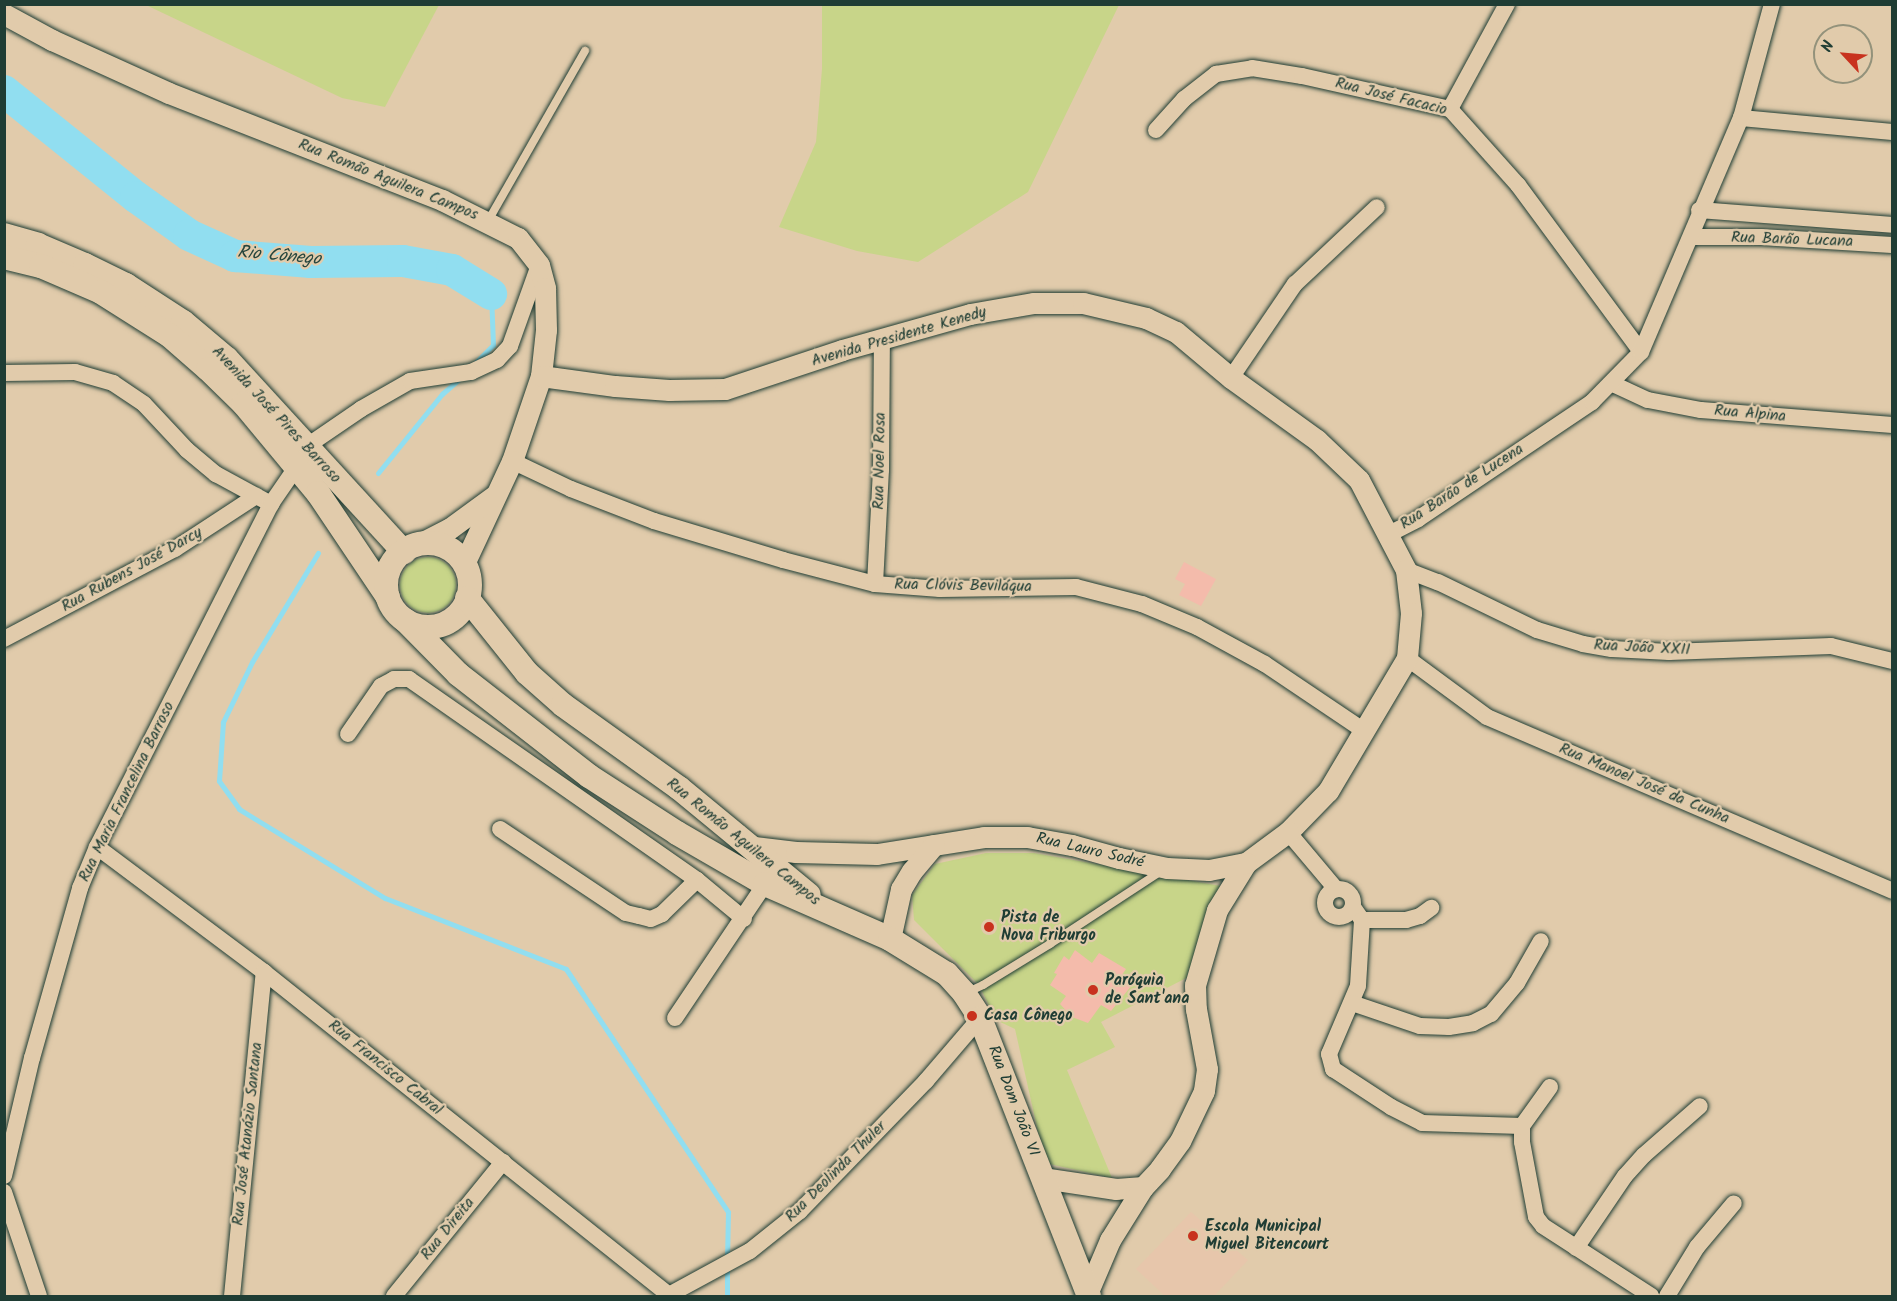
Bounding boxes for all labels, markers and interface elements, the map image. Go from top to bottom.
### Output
north arrow [1813,24,1873,84]
text: N [1815,37,1842,57]
street label: Rua José Facacio [1333,74,1449,120]
street label: Rua Romão Aguilera Campos [295,135,481,225]
street label: Rua Barão Lucana [1731,228,1853,252]
water label: Rio Cônego [236,243,322,271]
street label: Avenida Presidente Kenedy [809,303,989,371]
street label: Avenida José Pires Barroso [207,342,345,488]
street label: Rua Alpina [1713,401,1787,427]
street label: Rua Noel Rosa [870,412,890,510]
street label: Rua Barão de Lucena [1397,440,1527,534]
street label: Rua Rubens José Darcy [58,523,206,617]
street label: Rua Clóvis Beviláqua [894,575,1032,597]
street label: Rua João XXII [1593,636,1691,660]
street label: Rua Maria Francelina Barroso [75,699,179,885]
street label: Rua Manoel José da Cunha [1556,739,1732,829]
street label: Rua Romão Aguilera Campos [662,774,824,910]
street label: Rua Lauro Sodré [1034,829,1146,873]
place label: Pista de Nova Friburgo [1001,908,1096,946]
marker: Pista de Nova Friburgo [982,920,996,934]
place label: Paróquia de Sant'ana [1105,971,1189,1009]
marker: Paróquia de Sant'ana [1086,983,1100,997]
place label: Casa Cônego [984,1006,1073,1026]
marker: Casa Cônego [965,1009,979,1023]
street label: Rua Francisco Cabral [324,1016,446,1120]
street label: Rua José Atanázio Santana [229,1041,267,1227]
street label: Rua Dom João VI [983,1043,1043,1159]
street label: Rua Deolinda Thuler [781,1117,891,1227]
street label: Rua Direita [417,1194,479,1264]
place label: Escola Municipal Miguel Bitencourt [1205,1217,1329,1255]
marker: Escola Municipal Miguel Bitencourt [1186,1229,1200,1243]

